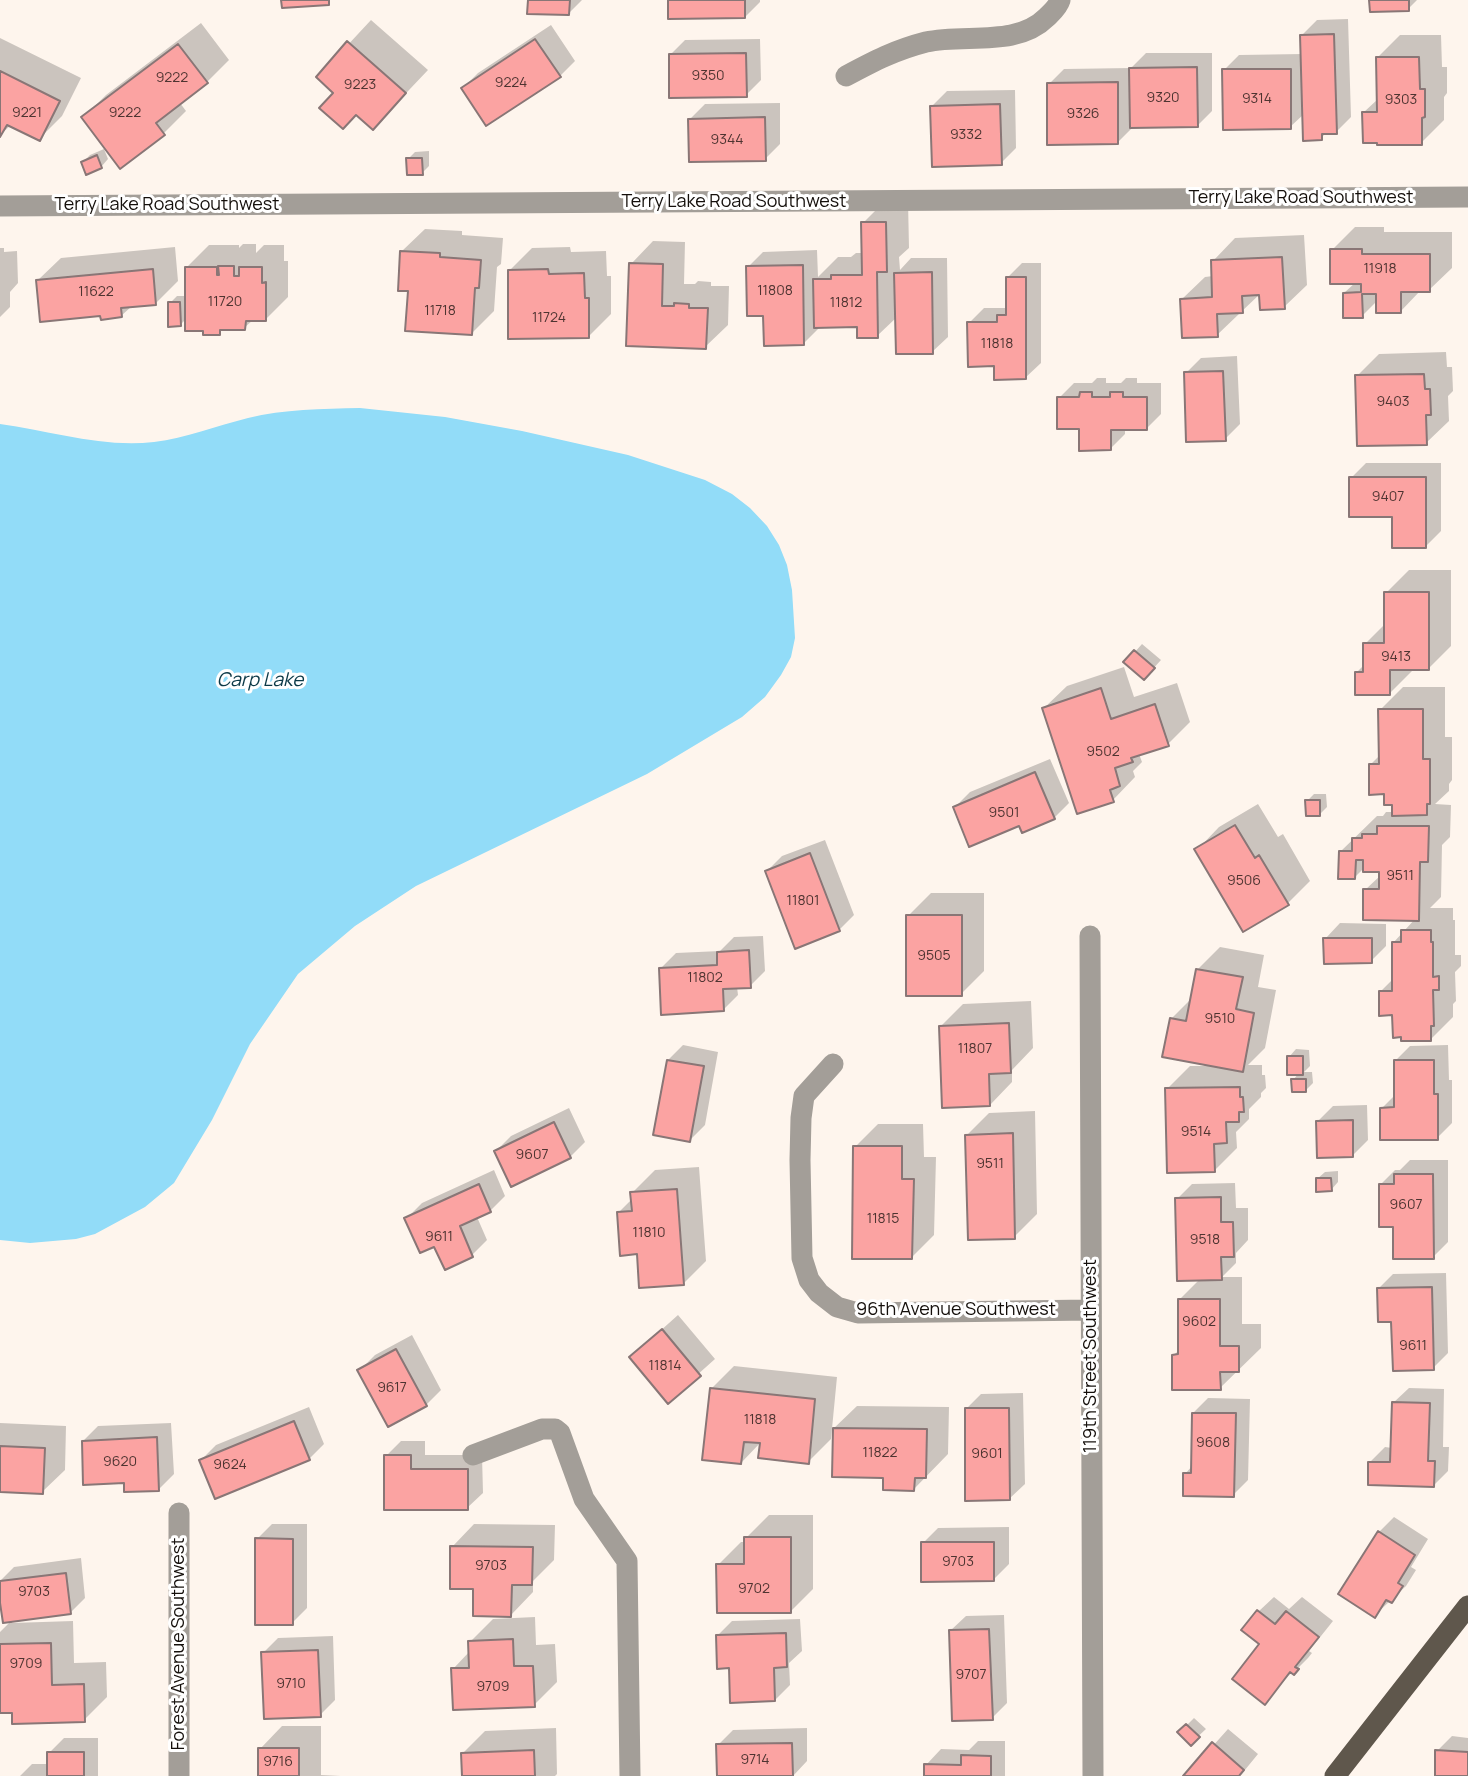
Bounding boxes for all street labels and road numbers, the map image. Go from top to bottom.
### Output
street label: Terry Lake Road Southwest [1188,187,1414,209]
street label: Terry Lake Road Southwest [621,191,847,213]
street label: Terry Lake Road Southwest [54,194,280,216]
street label: 119th Street Southwest [1080,1259,1102,1453]
street label: 96th Avenue Southwest [856,1299,1056,1321]
street label: Forest Avenue Southwest [168,1538,190,1750]

